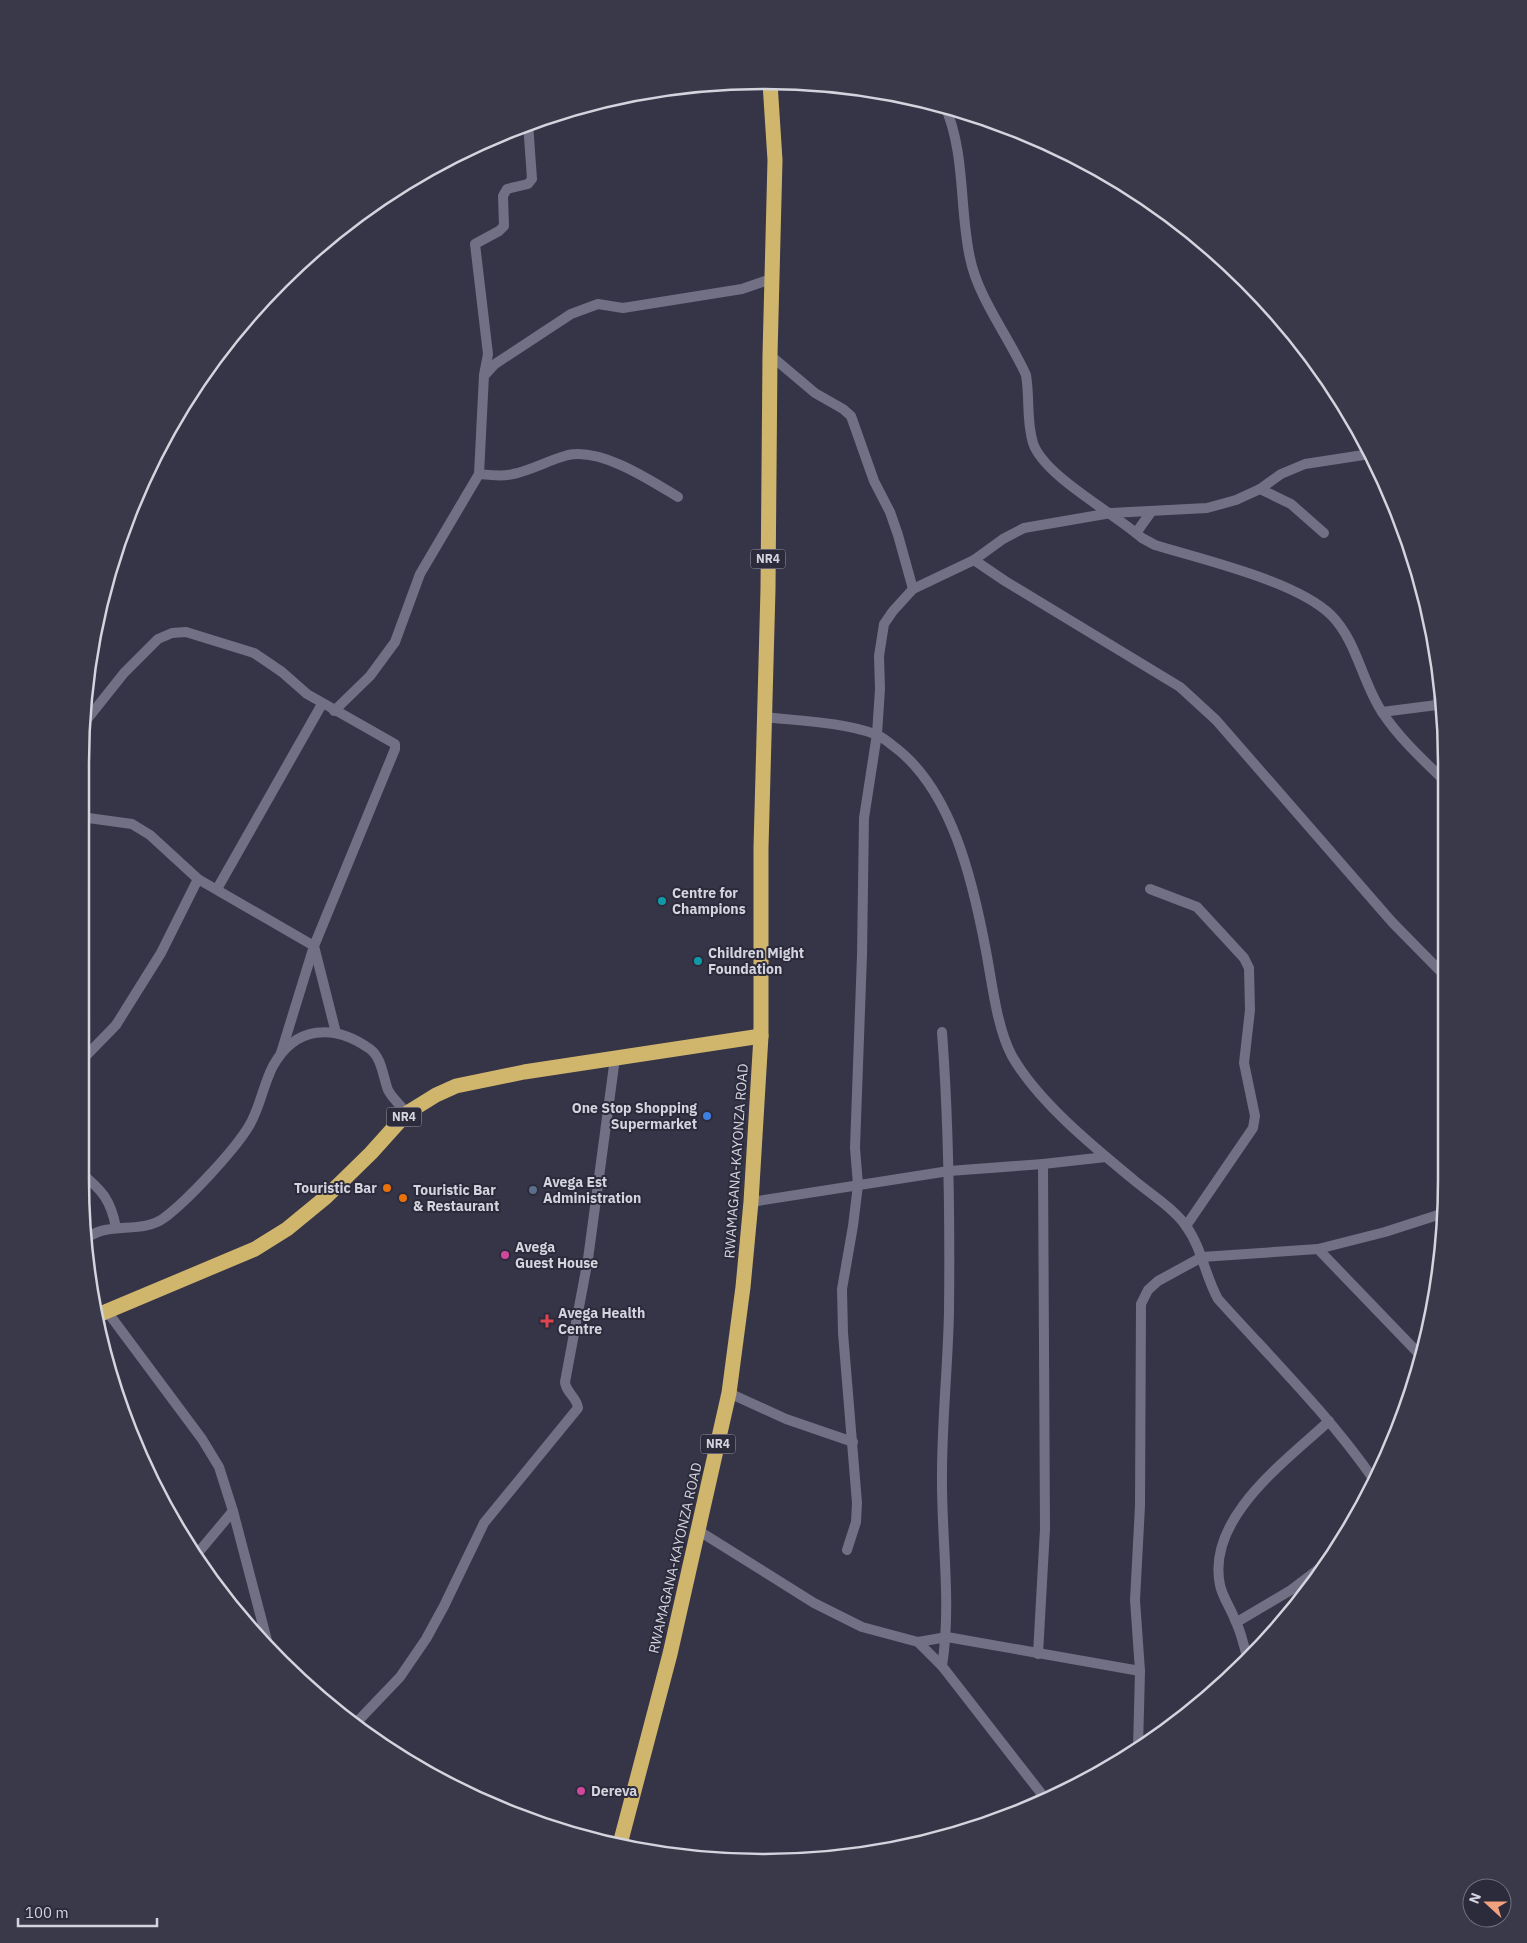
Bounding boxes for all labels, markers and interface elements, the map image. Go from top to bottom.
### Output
road number: NR4 [750,550,786,568]
place label: Centre for Champions [672,884,746,918]
marker: Centre for Champions [656,895,668,907]
place label: Children Might Foundation [708,944,804,978]
marker: Children Might Foundation [692,955,704,967]
street label: RWAMAGANA-KAYONZA ROAD [720,1063,752,1259]
place label: One Stop Shopping Supermarket [572,1099,697,1133]
road number: NR4 [386,1108,422,1126]
marker: One Stop Shopping Supermarket [701,1110,713,1122]
place label: Avega Est Administration [543,1173,641,1207]
place label: Touristic Bar [294,1179,377,1197]
place label: Touristic Bar & Restaurant [413,1181,499,1215]
marker: Touristic Bar [381,1182,393,1194]
marker: Avega Est Administration [527,1184,539,1196]
marker: Touristic Bar & Restaurant [397,1192,409,1204]
place label: Avega Guest House [515,1238,598,1272]
marker: Avega Guest House [499,1249,511,1261]
place label: Avega Health Centre [558,1304,645,1338]
marker: Avega Health Centre [540,1314,554,1328]
road number: NR4 [700,1435,736,1454]
street label: RWAMAGANA-KAYONZA ROAD [644,1461,706,1655]
place label: Dereva [591,1782,637,1800]
marker: Dereva [575,1785,587,1797]
north arrow [1462,1878,1512,1928]
text: N [1465,1890,1485,1906]
scale bar [18,1896,156,1928]
text: 100 m [25,1903,69,1922]

